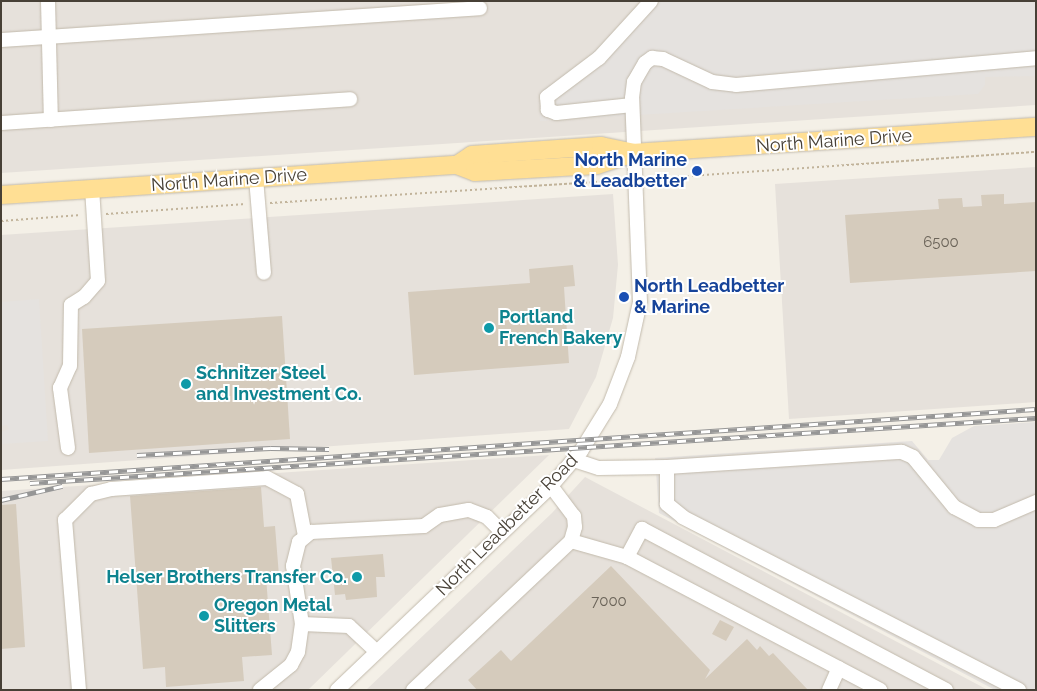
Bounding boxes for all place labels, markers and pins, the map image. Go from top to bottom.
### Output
place label: North Marine & Leadbetter [573,150,687,192]
marker: North Marine & Leadbetter [691,165,703,177]
place label: North Leadbetter & Marine [634,276,784,318]
marker: North Leadbetter & Marine [618,291,630,303]
place label: Portland French Bakery [499,307,622,350]
marker: Portland French Bakery [483,322,495,334]
place label: Schnitzer Steel and Investment Co. [196,363,362,406]
marker: Schnitzer Steel and Investment Co. [180,378,192,390]
place label: Helser Brothers Transfer Co. [105,566,347,588]
marker: Helser Brothers Transfer Co. [351,571,363,583]
place label: Oregon Metal Slitters [214,595,332,638]
marker: Oregon Metal Slitters [198,610,210,622]

